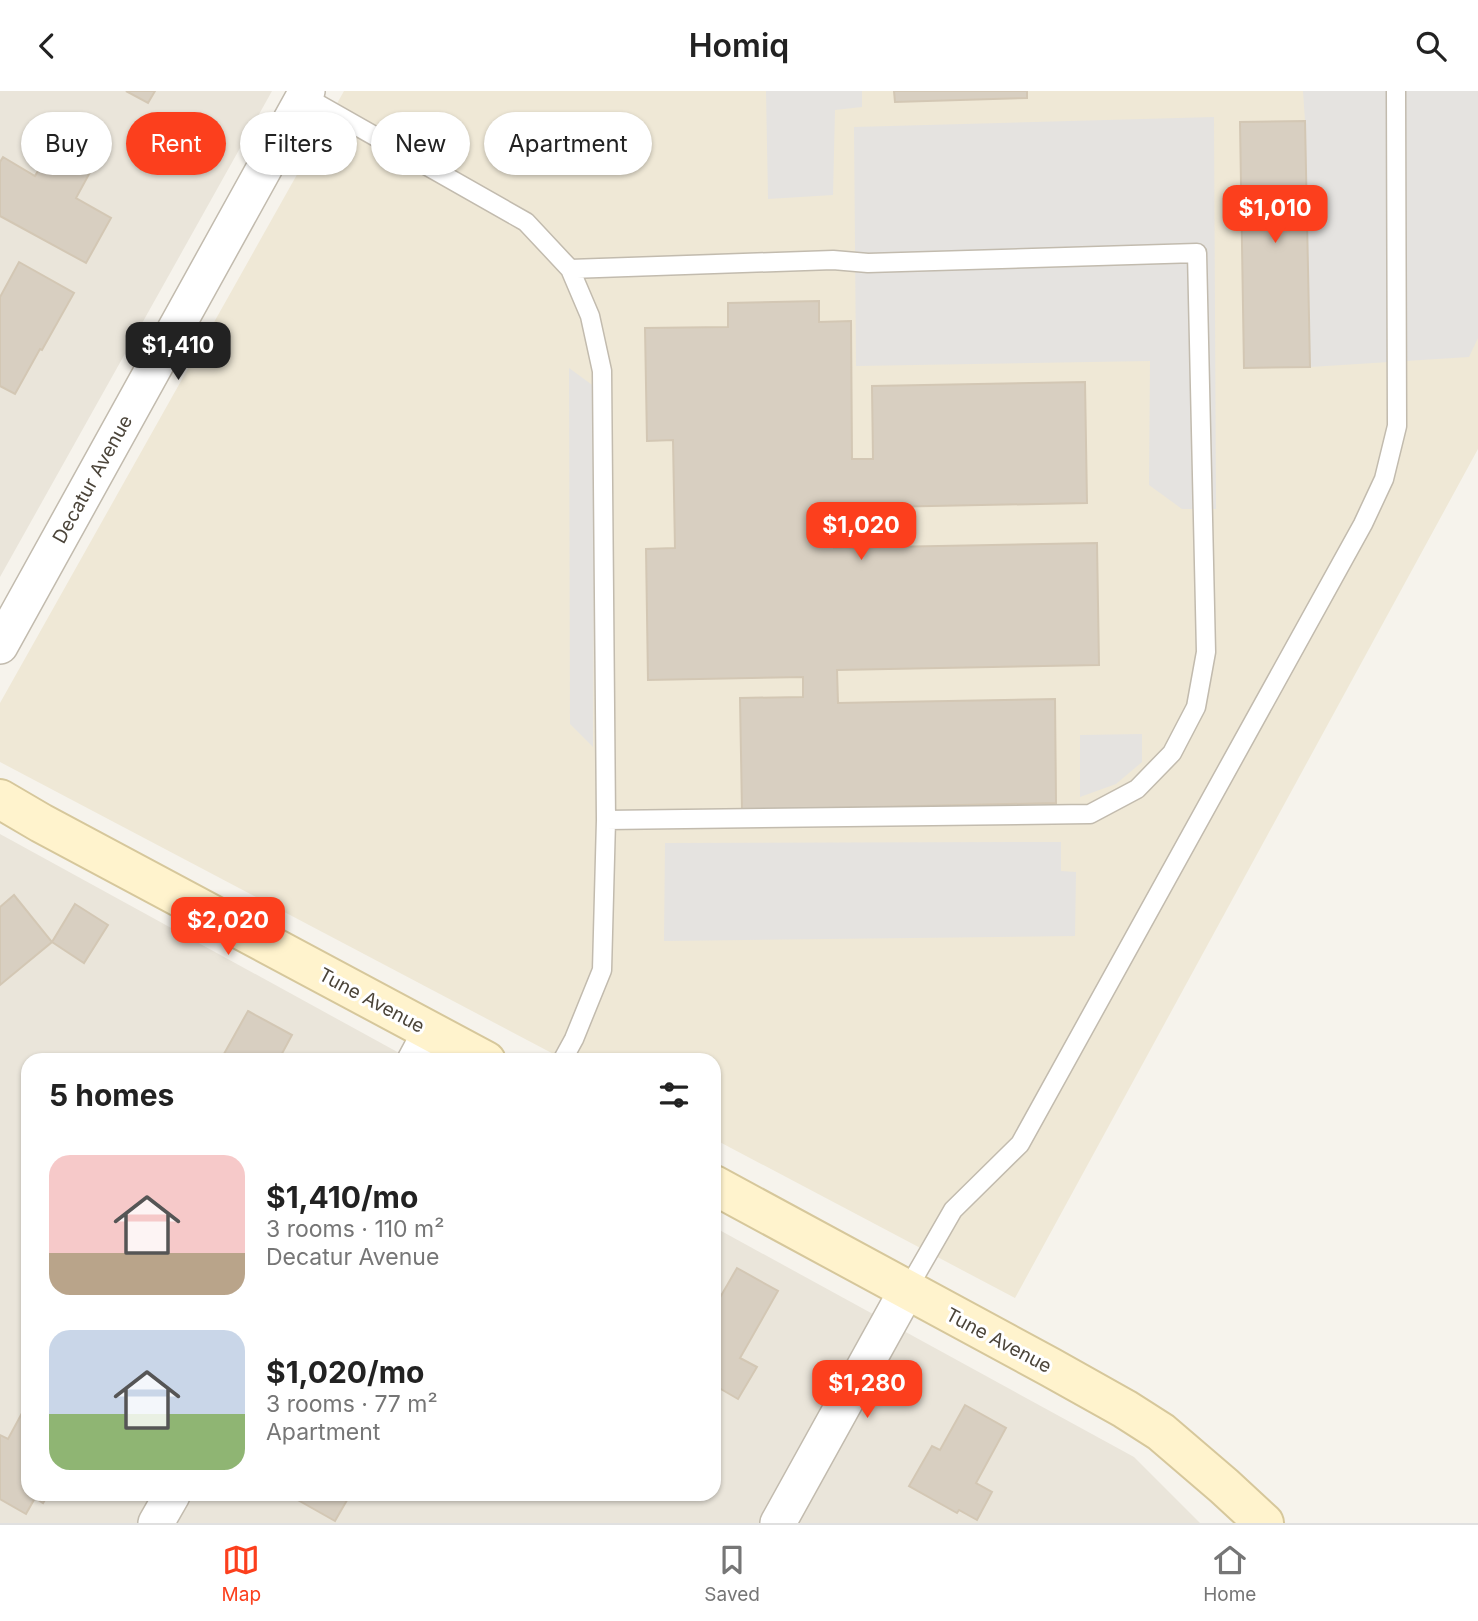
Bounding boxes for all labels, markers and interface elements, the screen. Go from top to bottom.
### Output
text: Homiq [689,26,789,65]
icon: back [28,27,66,65]
icon: search [1412,27,1450,65]
chip: Buy [21,112,112,175]
chip: Rent [126,112,226,175]
chip: Filters [240,112,357,175]
chip: New [371,112,470,175]
chip: Apartment [484,112,652,175]
pin: $1,010 [1218,185,1332,245]
text: $1,010 [1239,194,1311,222]
pin: $1,410 [121,323,235,382]
text: $1,410 [142,331,214,359]
street label: Decatur Avenue [48,411,137,547]
pin: $1,020 [804,503,918,562]
text: $1,020 [822,511,900,539]
pin: $2,020 [171,897,285,957]
text: $2,020 [187,906,269,934]
street label: Tune Avenue [315,963,429,1038]
icon: filters [655,1076,693,1114]
text: 5 homes [49,1077,174,1113]
text: $1,410/mo [266,1179,418,1215]
icon: home [105,1183,189,1267]
text: 3 rooms · 110 m² [266,1215,444,1243]
text: Decatur Avenue [266,1243,439,1271]
street label: Tune Avenue [942,1303,1056,1378]
text: $1,020/mo [266,1354,425,1390]
icon: home [105,1358,189,1442]
pin: $1,280 [810,1361,924,1420]
text: $1,280 [828,1369,906,1397]
text: 3 rooms · 77 m² [266,1390,438,1418]
text: Apartment [266,1418,380,1446]
tab: Map [222,1541,261,1606]
tab: Saved [704,1541,760,1606]
tab: Home [1203,1541,1256,1606]

